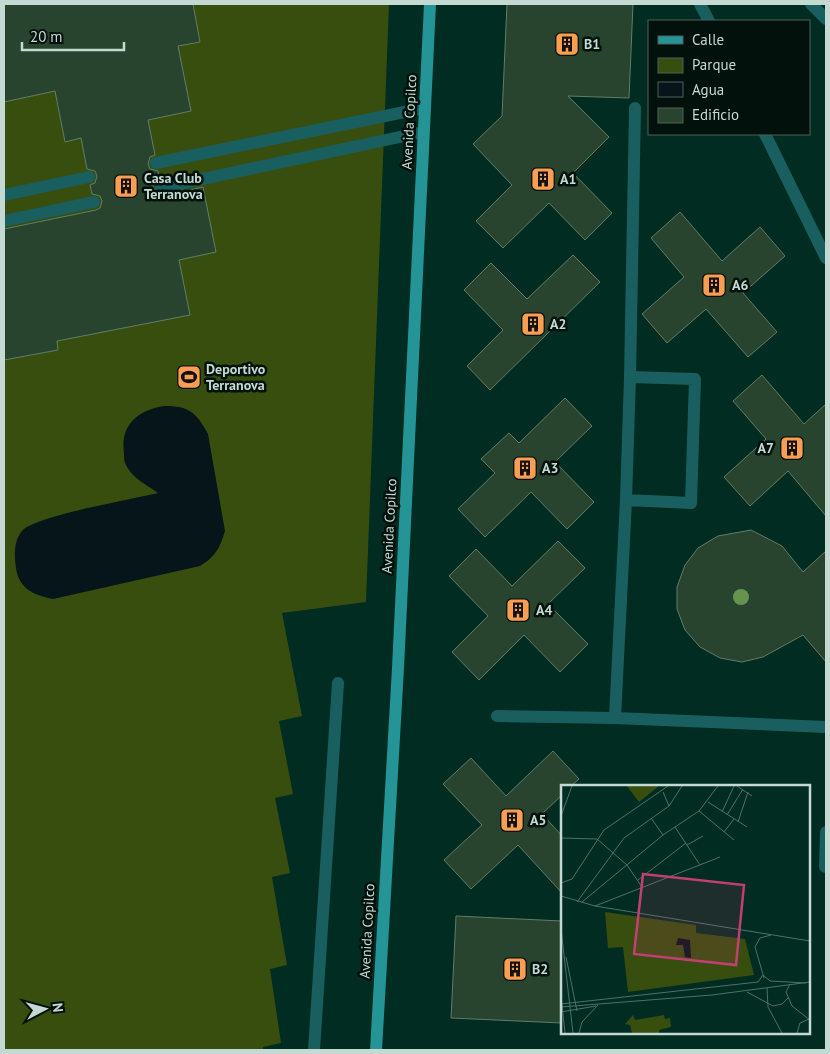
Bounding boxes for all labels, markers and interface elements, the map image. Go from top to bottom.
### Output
scale bar [22,20,125,52]
legend [648,20,810,135]
text: 20 m [30,27,63,46]
text: Calle [692,30,724,49]
building icon: B1 [554,31,580,57]
place label: B1 [584,35,600,53]
text: Parque [692,55,736,74]
street label: Avenida Copilco [398,74,420,170]
text: Agua [692,80,724,99]
text: Edificio [692,105,739,124]
building icon: A1 [530,166,556,192]
place label: Casa Club Terranova [144,169,203,203]
place label: A1 [560,170,576,188]
building icon: Casa Club Terranova [113,173,139,199]
building icon: A6 [701,272,727,298]
place label: A6 [732,276,748,294]
building icon: A2 [520,311,546,337]
place label: A2 [550,315,566,333]
place label: Deportivo Terranova [206,360,266,394]
sports icon: Deportivo Terranova [176,364,202,390]
building icon: A7 [779,435,805,461]
place label: A7 [758,439,774,457]
building icon: A3 [512,455,538,481]
place label: A3 [542,459,558,477]
street label: Avenida Copilco [378,478,400,574]
building icon: A4 [505,597,531,623]
place label: A4 [536,601,552,619]
inset map [561,785,810,1034]
building icon: A5 [499,807,525,833]
place label: A5 [530,811,546,829]
street label: Avenida Copilco [356,883,378,979]
building icon: B2 [502,956,528,982]
place label: B2 [532,960,548,978]
north arrow [20,984,70,1034]
text: N [48,1002,67,1013]

